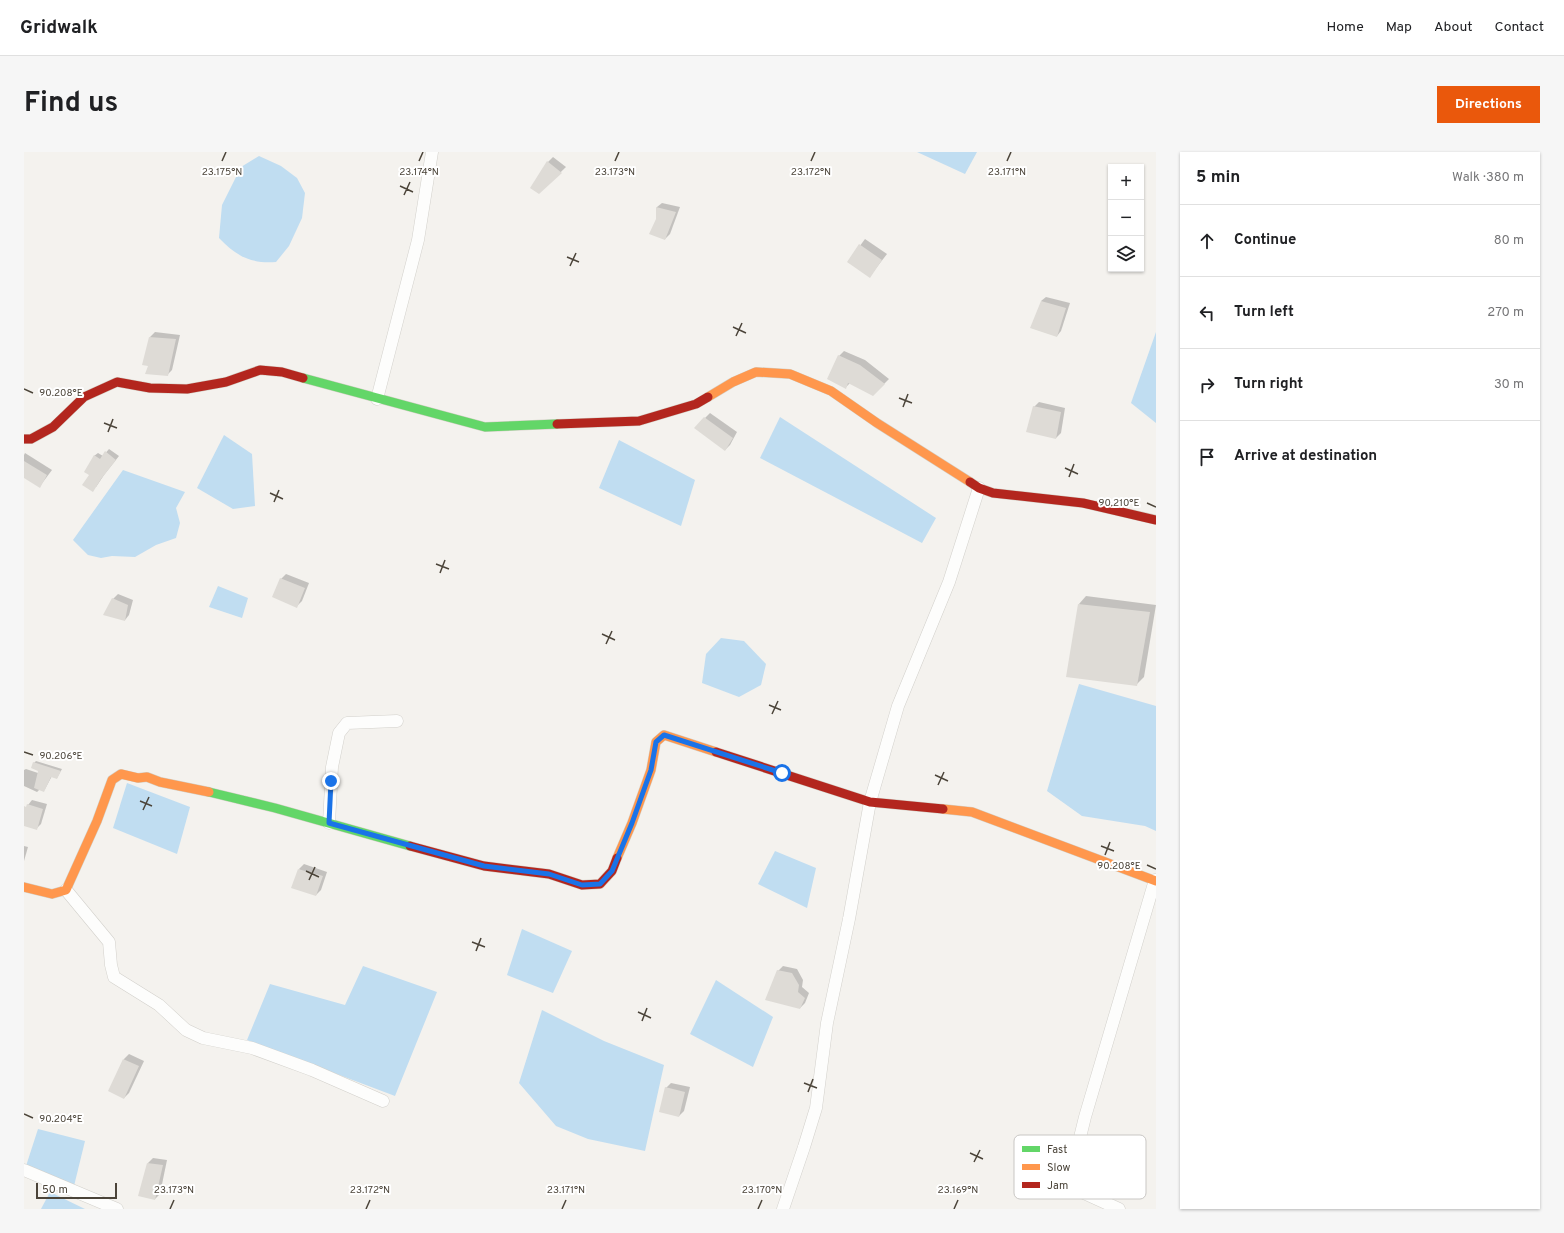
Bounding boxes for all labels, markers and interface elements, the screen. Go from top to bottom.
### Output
text: Gridwalk [20,16,98,40]
text: Home [1327,19,1364,36]
text: Map [1386,19,1412,36]
text: About [1434,19,1473,36]
text: Contact [1495,19,1544,36]
text: Find us [24,86,118,122]
button: Directions [1437,86,1540,123]
map controls [1108,164,1144,272]
button: + [1108,164,1144,200]
text: 23.175°N [202,166,242,179]
text: 23.174°N [399,166,439,179]
text: 23.173°N [595,166,635,179]
text: 23.172°N [791,166,831,179]
text: 23.171°N [988,166,1026,179]
text: 5 min [1196,167,1240,189]
text: Walk · 380 m [1452,170,1524,186]
button: − [1108,200,1144,236]
icon: ahead [1196,230,1218,252]
text: Continue [1234,231,1296,250]
text: 80 m [1494,233,1524,249]
button: layers [1108,236,1144,272]
icon: left [1196,302,1218,324]
text: Turn left [1234,303,1294,322]
text: 270 m [1487,305,1524,321]
icon: right [1196,374,1218,396]
text: Turn right [1234,375,1303,394]
text: 30 m [1494,377,1524,393]
text: 90.208°E [39,387,83,400]
icon: arrive [1196,446,1218,468]
text: Arrive at destination [1234,447,1377,466]
text: 90.210°E [1099,497,1139,510]
text: 90.206°E [39,750,83,763]
route start [773,764,791,782]
route end [322,772,340,790]
text: 90.208°E [1097,860,1141,873]
text: 90.204°E [39,1113,83,1126]
legend [1014,1135,1146,1199]
text: Fast [1047,1143,1067,1157]
text: Slow [1047,1161,1070,1175]
text: Jam [1047,1179,1068,1193]
scale bar [36,1181,117,1200]
text: 50 m [42,1183,68,1197]
text: 23.173°N [154,1184,194,1197]
text: 23.172°N [350,1184,390,1197]
text: 23.171°N [547,1184,585,1197]
text: 23.170°N [742,1184,782,1197]
text: 23.169°N [938,1184,978,1197]

